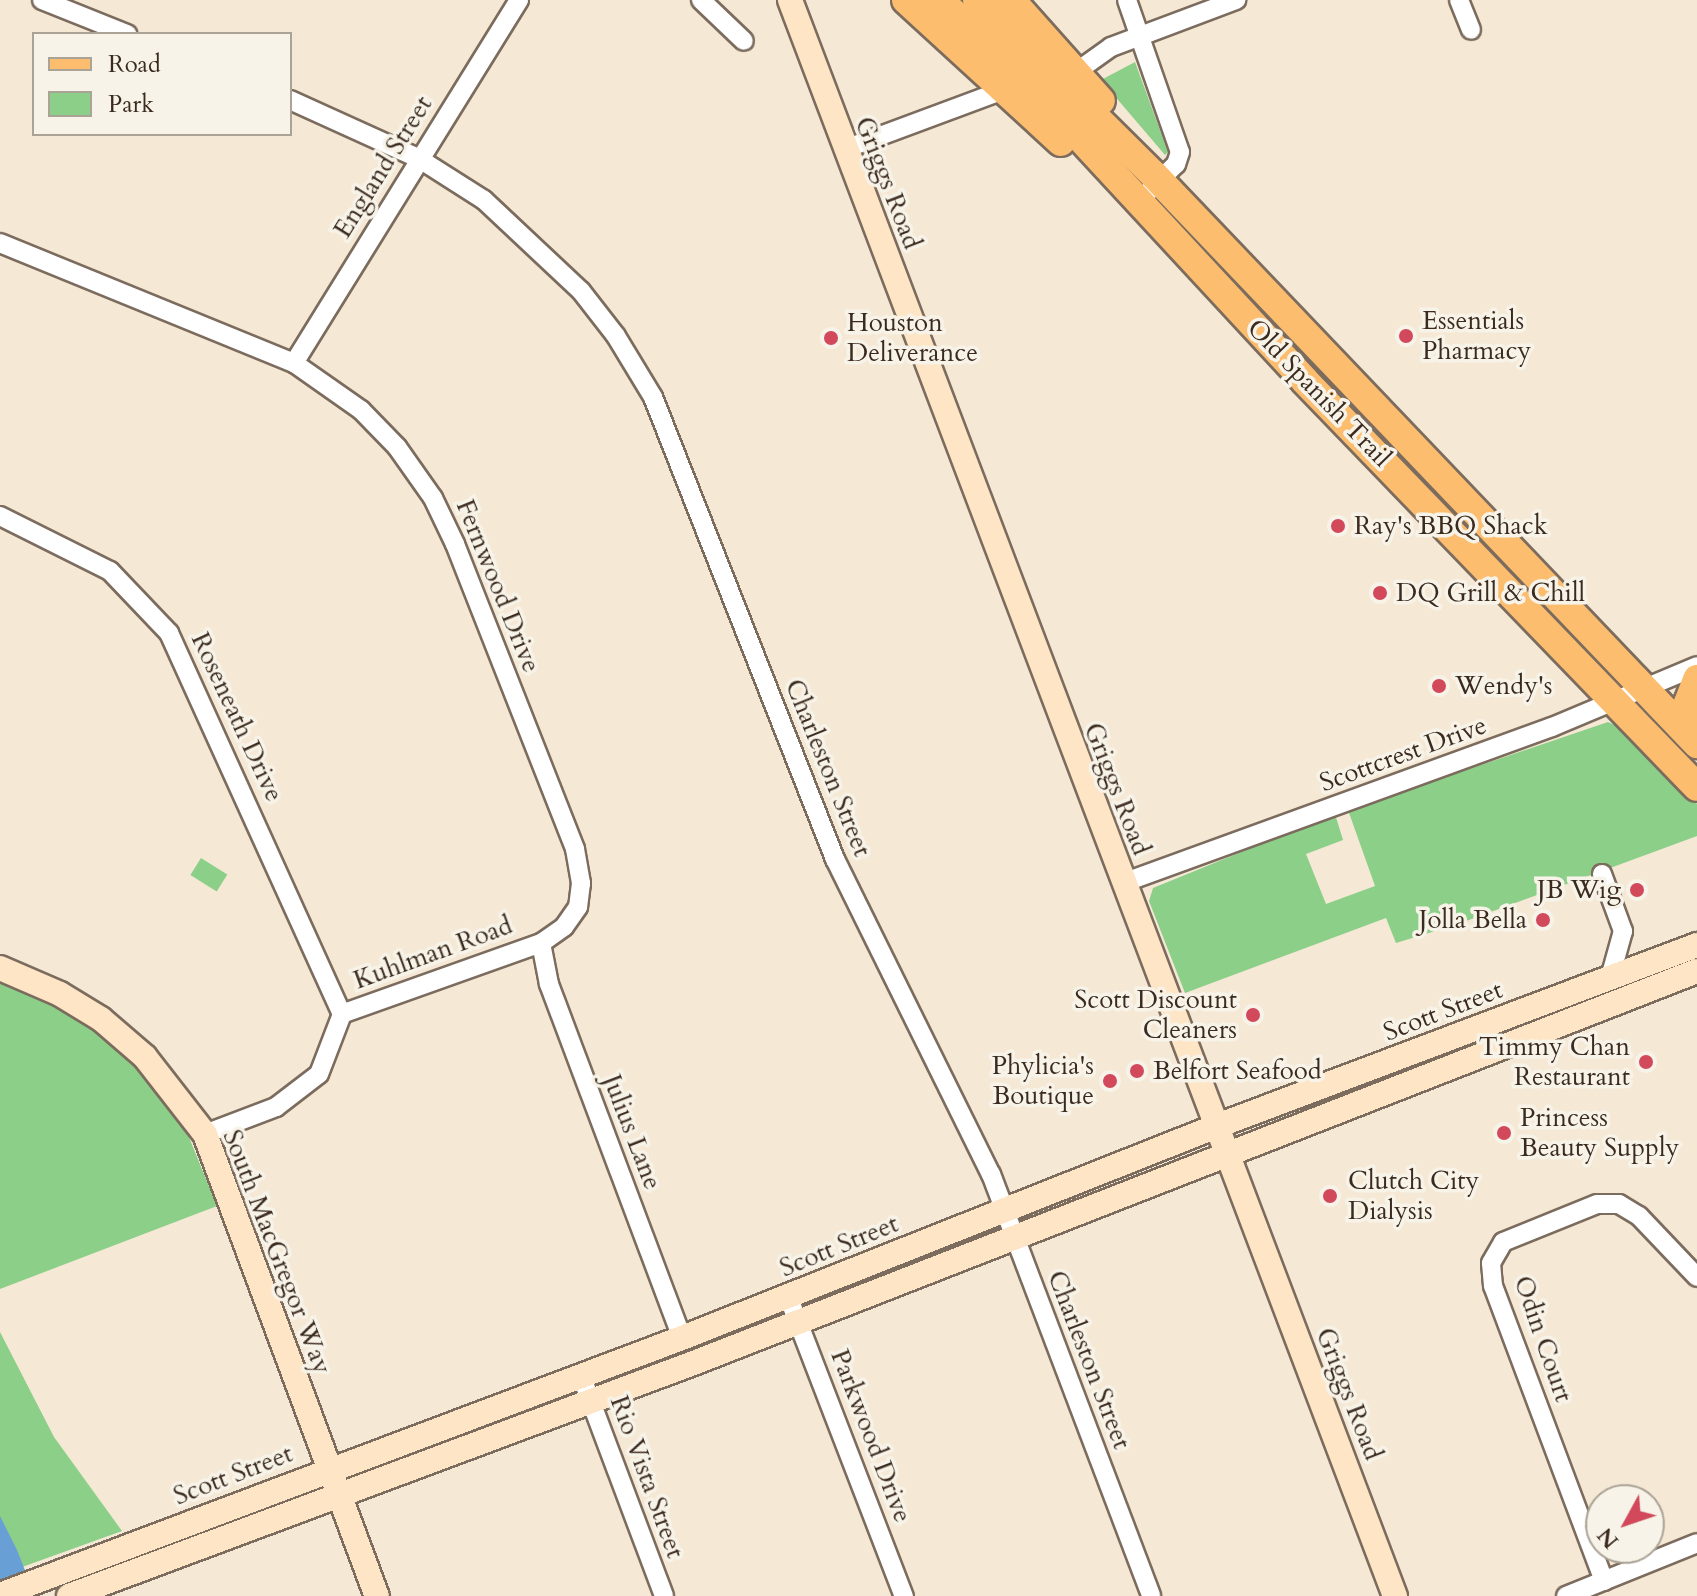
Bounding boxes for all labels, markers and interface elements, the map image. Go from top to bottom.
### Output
legend [32,32,292,136]
text: Road [108,48,161,81]
text: Park [108,88,154,121]
street label: England Street [327,90,439,244]
street label: Griggs Road [848,112,928,254]
place label: Essentials Pharmacy [1422,305,1531,366]
place label: Houston Deliverance [847,307,978,368]
street label: Old Spanish Trail [1240,312,1398,474]
marker: Essentials Pharmacy [1397,327,1415,345]
marker: Houston Deliverance [822,329,840,347]
street label: Fernwood Drive [449,495,547,677]
place label: Ray's BBQ Shack [1354,510,1548,542]
marker: Ray's BBQ Shack [1329,517,1347,535]
place label: DQ Grill & Chill [1396,577,1585,609]
marker: DQ Grill & Chill [1371,584,1389,602]
street label: Roseneath Drive [184,628,290,806]
place label: Wendy's [1455,670,1552,702]
street label: Charleston Street [778,675,878,861]
marker: Wendy's [1430,677,1448,695]
street label: Scottcrest Drive [1315,709,1491,799]
street label: Griggs Road [1077,718,1157,860]
place label: JB Wig [1537,874,1621,906]
marker: JB Wig [1628,881,1646,899]
place label: Jolla Bella [1419,904,1527,936]
street label: Kuhlman Road [349,910,517,996]
marker: Jolla Bella [1534,911,1552,929]
street label: Scott Street [1379,974,1507,1048]
place label: Scott Discount Cleaners [1074,984,1237,1046]
marker: Scott Discount Cleaners [1244,1006,1262,1024]
place label: Timmy Chan Restaurant [1479,1031,1630,1092]
place label: Phylicia's Boutique [992,1050,1094,1112]
marker: Timmy Chan Restaurant [1637,1053,1655,1071]
place label: Belfort Seafood [1153,1055,1322,1087]
marker: Belfort Seafood [1128,1062,1146,1080]
street label: Julius Lane [596,1070,668,1194]
marker: Phylicia's Boutique [1101,1072,1119,1090]
place label: Princess Beauty Supply [1520,1102,1679,1164]
marker: Princess Beauty Supply [1495,1124,1513,1142]
street label: South MacGregor Way [216,1125,338,1379]
place label: Clutch City Dialysis [1348,1165,1479,1226]
marker: Clutch City Dialysis [1319,1185,1341,1207]
street label: Scott Street [775,1208,903,1284]
street label: Charleston Street [1041,1266,1137,1454]
street label: Odin Court [1507,1272,1579,1406]
street label: Griggs Road [1309,1323,1389,1465]
street label: Parkwood Drive [824,1345,918,1527]
street label: Rio Vista Street [603,1392,691,1562]
street label: Scott Street [169,1438,297,1512]
north arrow [1585,1484,1665,1564]
text: N [1591,1521,1626,1555]

